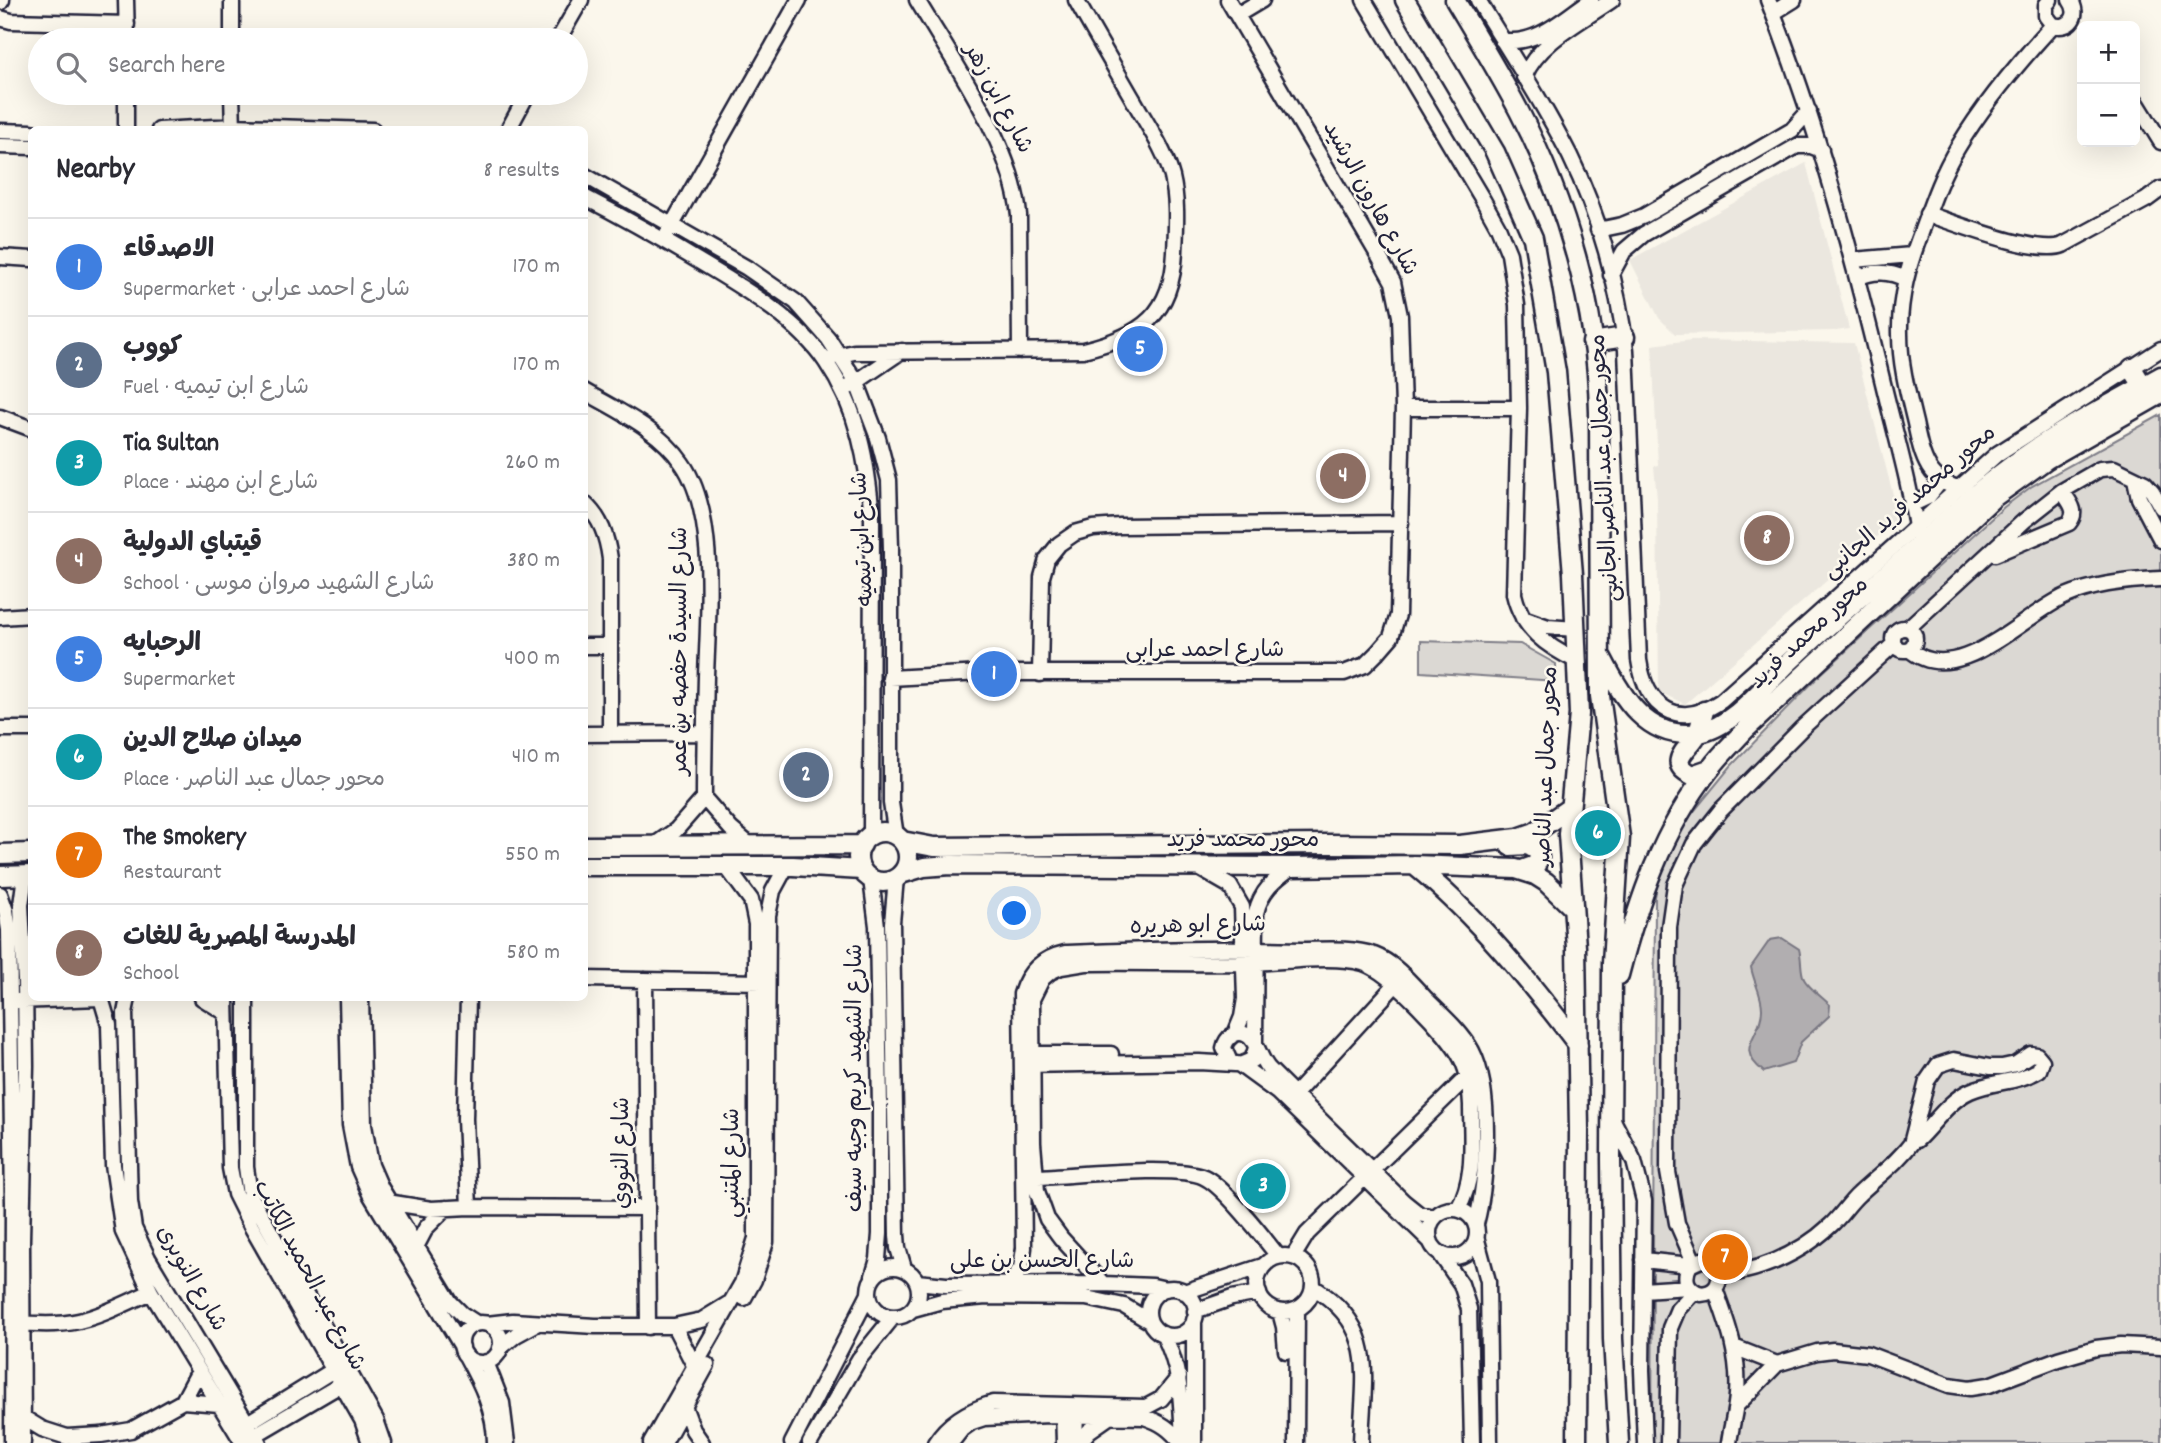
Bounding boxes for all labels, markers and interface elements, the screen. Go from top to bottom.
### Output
map controls [2077,21,2140,147]
button: + [2077,21,2140,84]
search box [28,28,588,105]
street label: شارع ابن زهر [953,36,1040,160]
icon: search [52,48,90,86]
text: Search here [108,48,226,85]
button: − [2077,84,2140,147]
street label: شارع هارون الرشيد [1313,116,1425,282]
text: Nearby [56,150,134,193]
text: 8 results [484,155,560,188]
text: الاصدقاء [123,232,214,269]
text: 1 [76,251,82,284]
text: 170 m [513,251,560,284]
text: Supermarket · شارع احمد عرابى [123,274,410,307]
pin: 5 [1117,323,1163,375]
text: كووب [123,330,182,367]
street label: محور جمال عبد الناصر الجانبى [1583,333,1629,603]
text: 2 [74,349,84,382]
text: 170 m [513,349,560,382]
text: Fuel · شارع ابن تيميه [123,372,309,405]
street label: محور محمد فريد الجانبى [1816,418,2004,588]
text: Tia Sultan [123,426,219,463]
text: 3 [74,447,84,480]
text: 260 m [505,447,560,480]
pin: 4 [1320,450,1366,502]
text: Place · شارع ابن مهند [123,467,318,500]
street label: شارع ابن تيميه [844,471,884,607]
pin: 8 [1744,512,1790,564]
text: قيتباي الدولية [123,526,262,563]
street label: شارع السيدة حفصه بن عمر [665,527,698,777]
text: 4 [74,545,84,578]
text: 380 m [507,545,560,578]
text: School · شارع الشهيد مروان موسى [123,568,435,601]
street label: محور محمد فريد [1743,570,1877,698]
text: الرحبايه [123,626,201,663]
street label: شارع احمد عرابى [1126,635,1284,668]
text: 5 [74,643,84,676]
text: 400 m [504,643,560,676]
pin: 1 [971,648,1017,700]
text: Supermarket [123,664,235,697]
street label: محور جمال عبد الناصر [1528,665,1568,869]
text: ميدان صلاح الدين [123,722,302,759]
text: 6 [73,741,85,774]
text: 410 m [512,741,560,774]
pin: 2 [783,749,829,801]
text: Place · محور جمال عبد الناصر [123,764,385,797]
pin: 6 [1575,807,1621,859]
text: The Smokery [123,820,246,857]
street label: محور محمد فريد [1167,825,1319,858]
text: 7 [75,839,83,872]
text: 550 m [505,839,560,872]
text: Restaurant [123,857,222,890]
your location [997,896,1031,930]
street label: شارع ابو هريره [1130,909,1266,945]
text: المدرسة المصرية للغات [123,920,356,957]
text: 8 [74,937,84,970]
text: 580 m [507,937,560,970]
street label: شارع الشهيد كريم وجيه سيف [840,944,873,1212]
text: School [123,958,179,991]
street label: شارع النووي [607,1097,640,1209]
street label: شارع المتنبي [717,1108,751,1218]
pin: 3 [1240,1160,1286,1212]
street label: شارع عبد الحميد الكاتب [244,1175,372,1377]
street label: شارع النوبرى [146,1220,234,1338]
pin: 7 [1702,1231,1748,1283]
street label: شارع الحسن بن على [950,1246,1134,1279]

